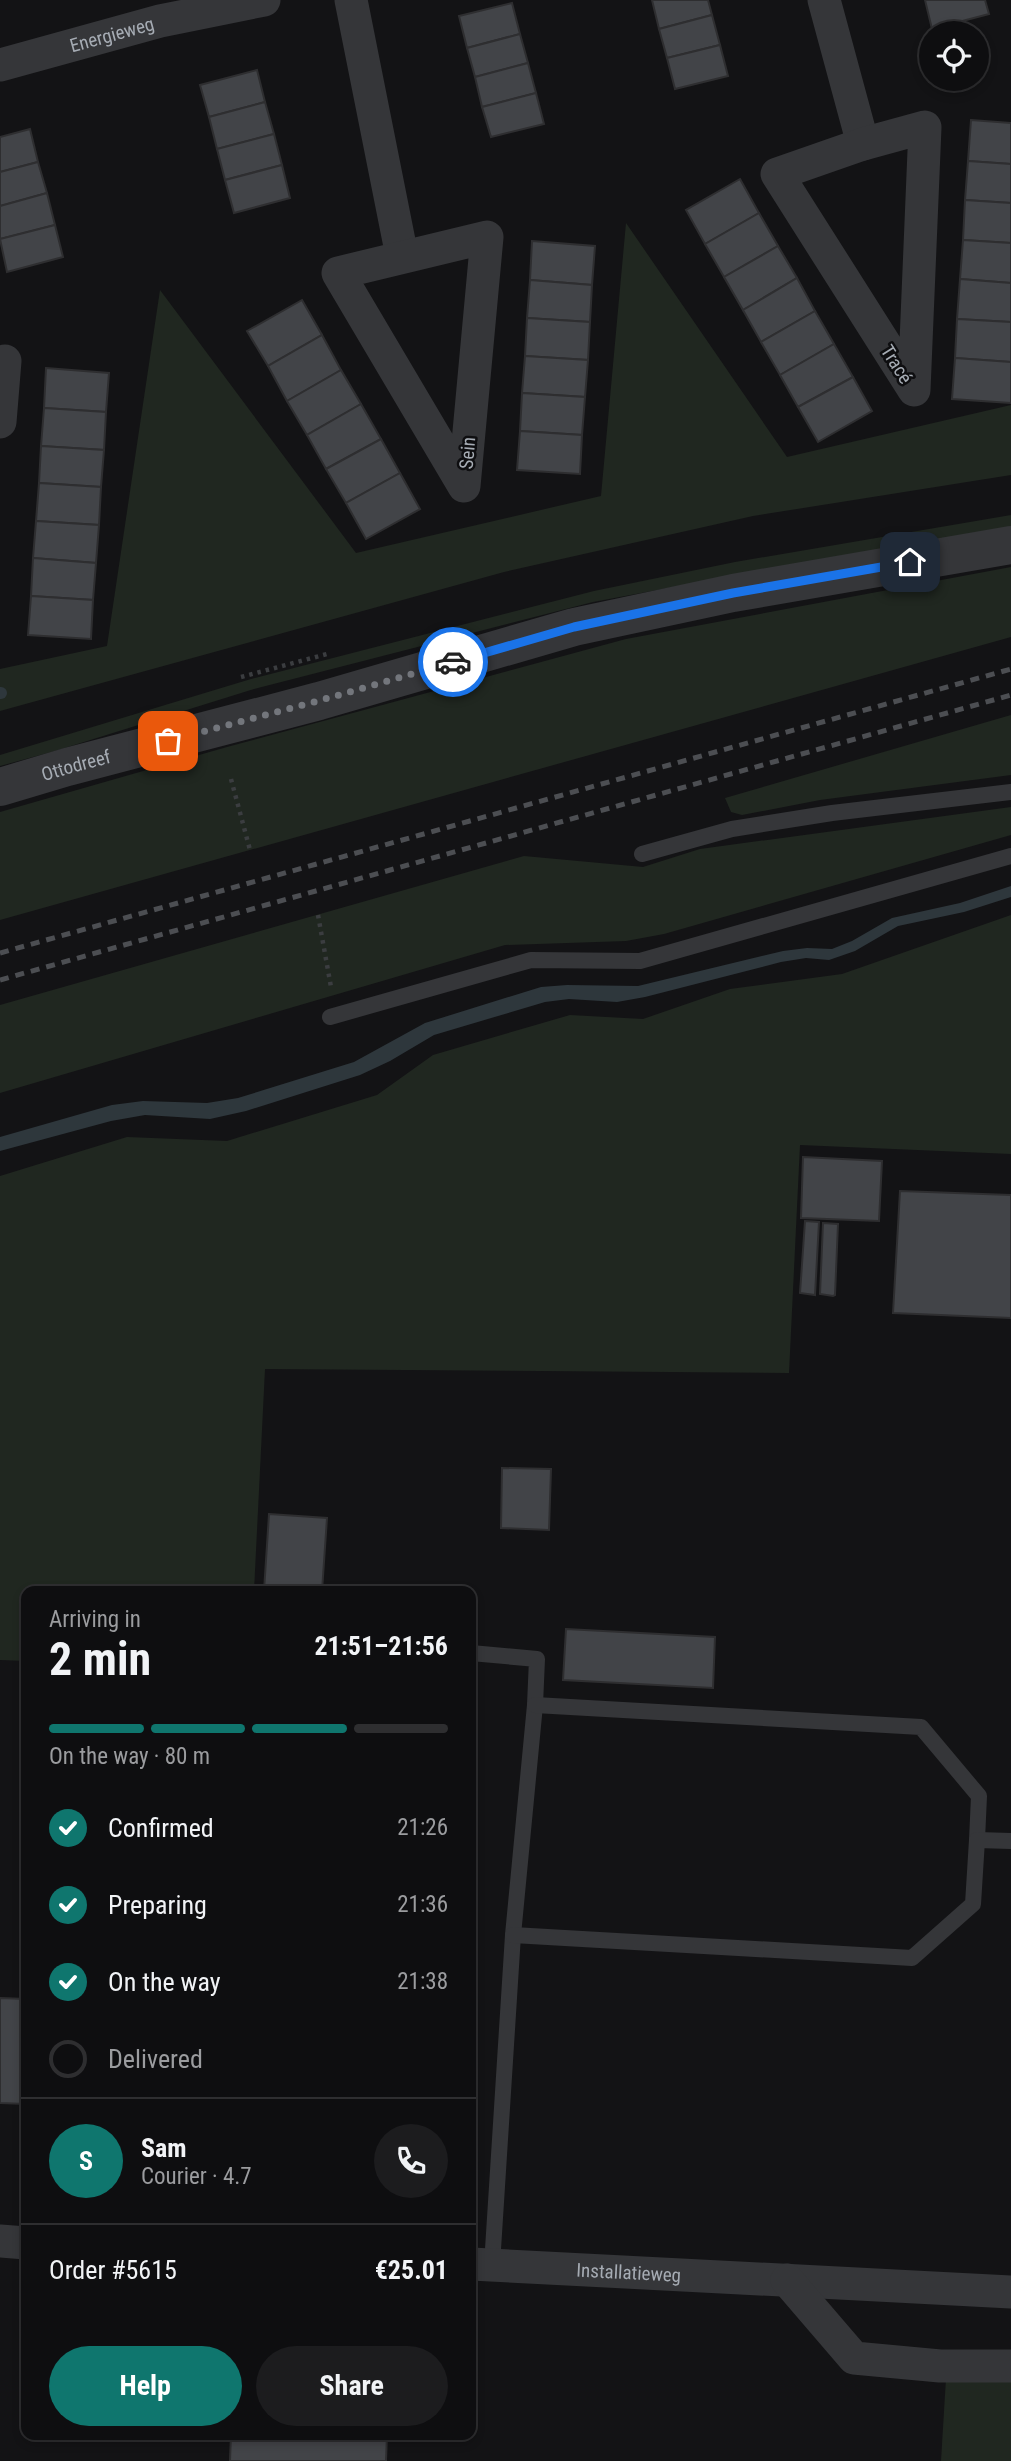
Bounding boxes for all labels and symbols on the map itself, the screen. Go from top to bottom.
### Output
street label: Energieweg [67,12,157,57]
street label: Tracé [876,341,917,388]
street label: Sein [455,436,480,470]
pin [880,532,940,592]
courier [418,627,488,697]
pin [138,711,198,771]
street label: Ottodreef [39,745,113,786]
street label: Installatieweg [576,2258,682,2287]

